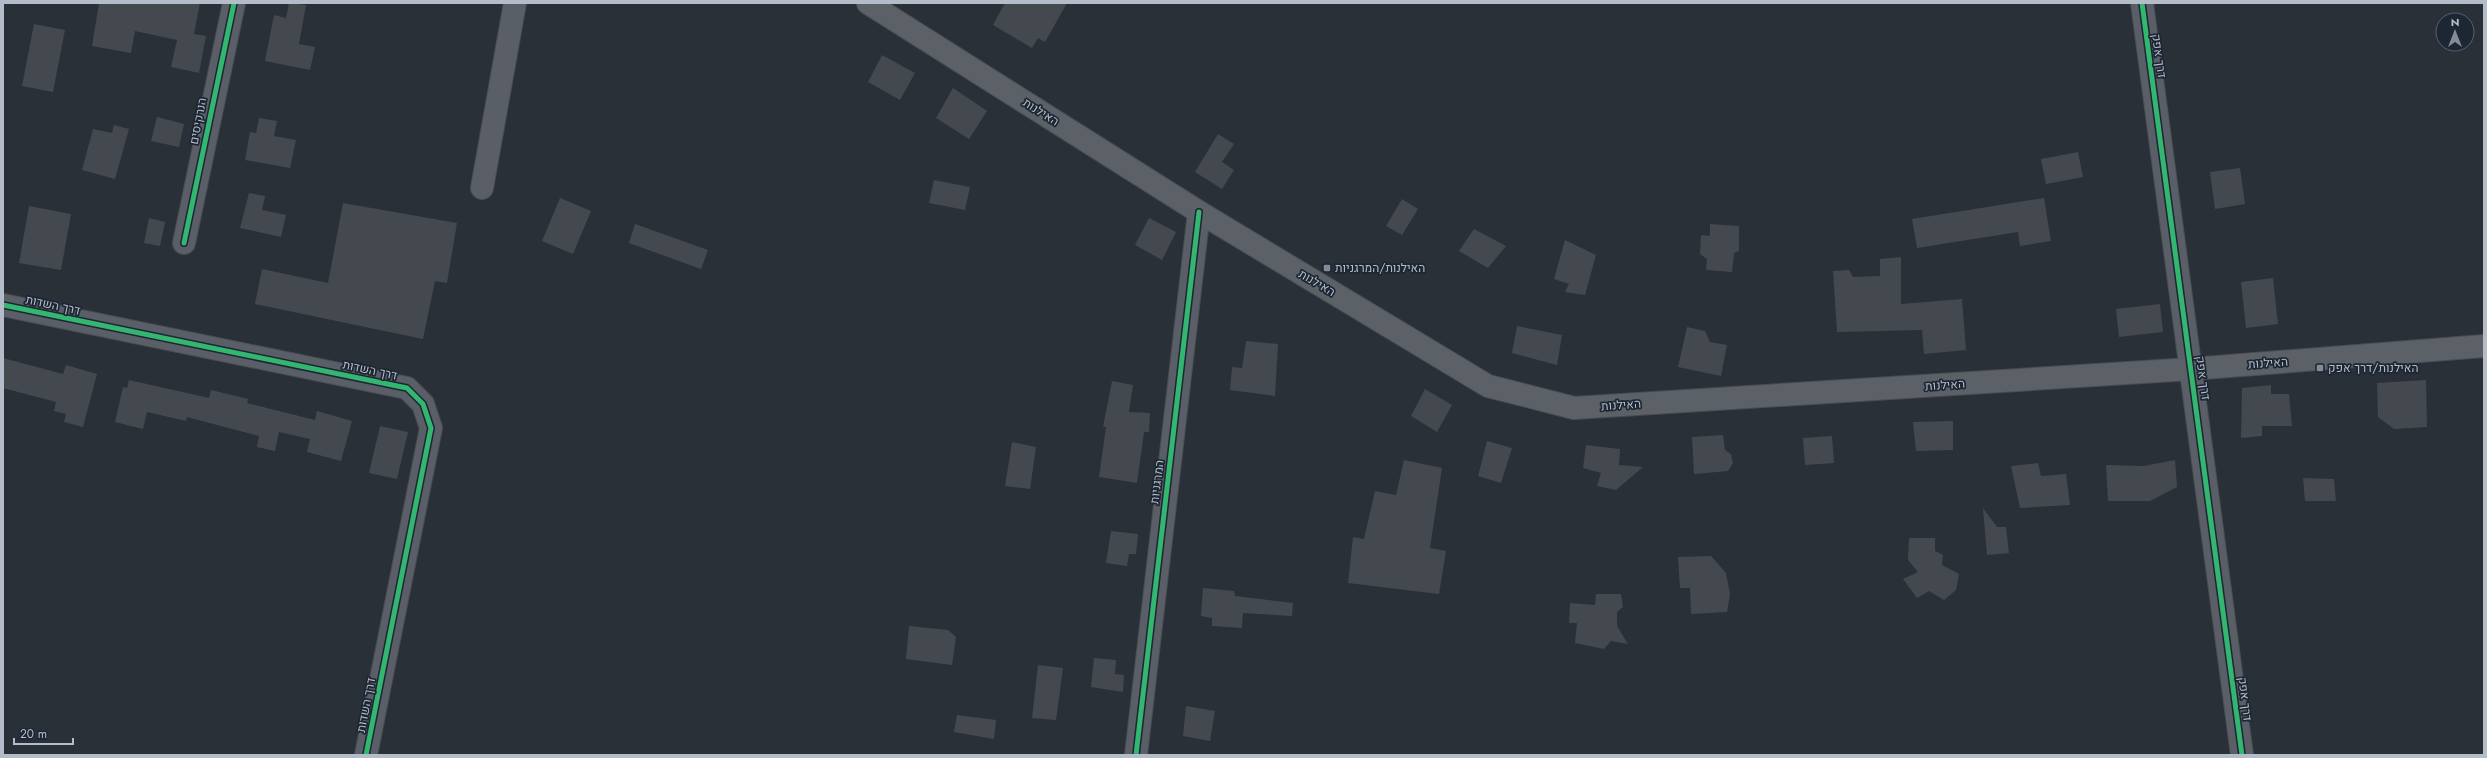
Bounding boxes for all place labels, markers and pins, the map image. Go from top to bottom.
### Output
place label: האילנות/המרגניות [1335,259,1425,277]
marker: האילנות/המרגניות [1322,263,1332,273]
place label: האילנות/דרך אפק [2328,359,2418,377]
marker: האילנות/דרך אפק [2315,363,2325,373]

